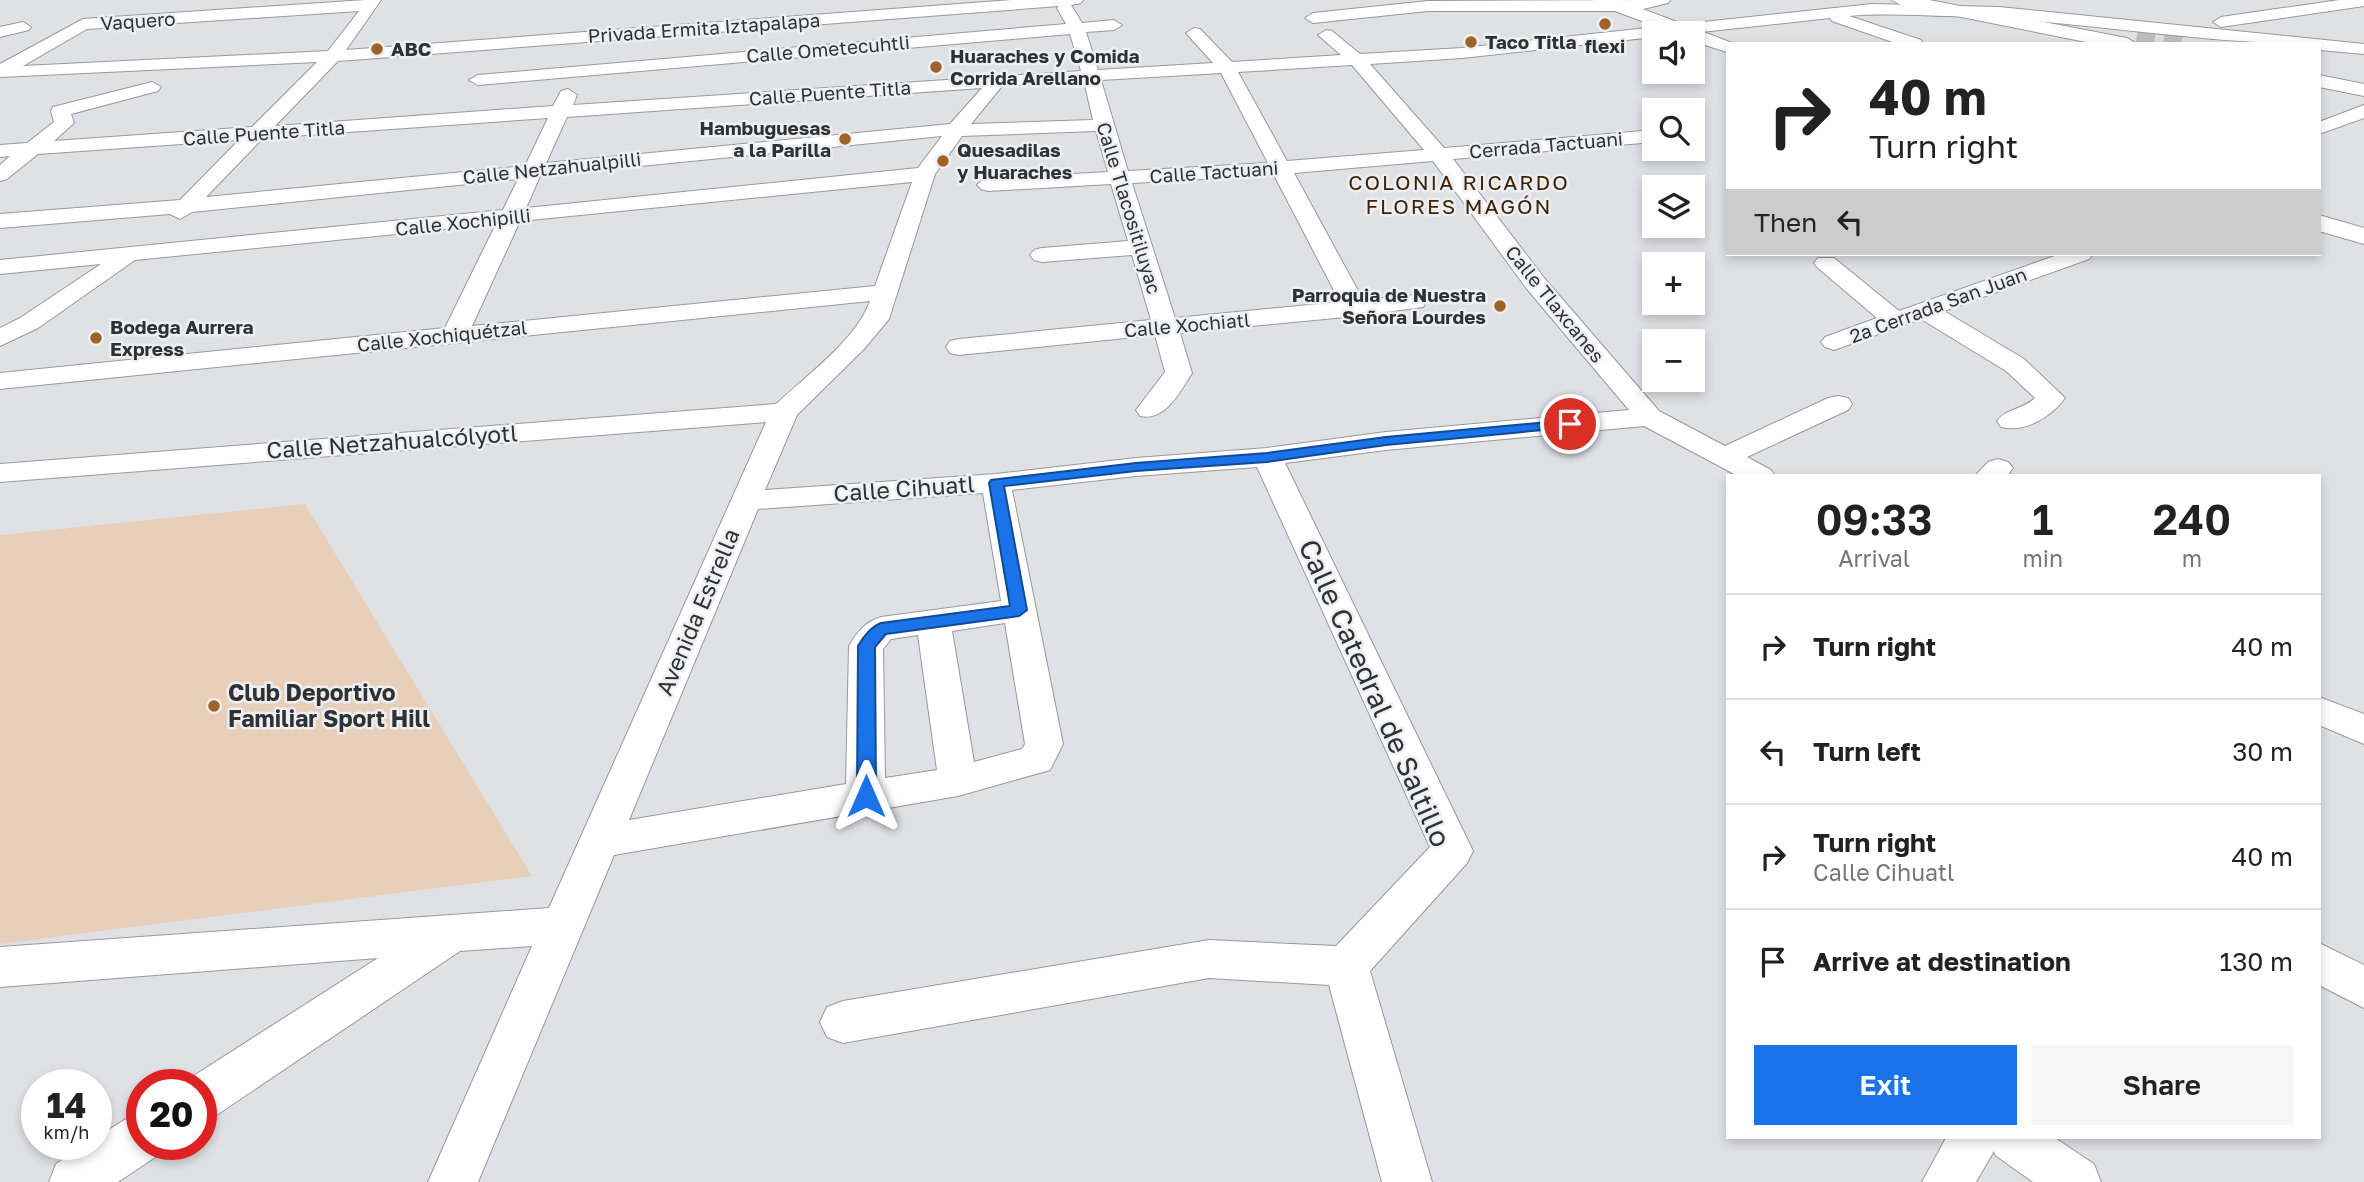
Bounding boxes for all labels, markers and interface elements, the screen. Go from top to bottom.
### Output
street label: Vaquero [100,6,176,35]
street label: Privada Ermita Iztapalapa [587,8,821,47]
marker: flexi [1597,16,1613,32]
map controls [1642,21,1705,392]
button: sound [1642,21,1705,84]
street label: Calle Ometecuhtli [745,30,911,67]
place label: Taco Titla [1485,30,1576,53]
marker: Taco Titla [1463,34,1479,50]
place label: flexi [1585,34,1625,57]
place label: ABC [391,37,431,60]
marker: ABC [369,41,385,57]
place label: Huaraches y Comida Corrida Arellano [950,44,1140,89]
marker: Huaraches y Comida Corrida Arellano [928,59,944,75]
text: 40 m [1869,67,1987,126]
icon: right [1754,70,1845,161]
street label: Calle Puente Titla [748,75,912,110]
button: search [1642,98,1705,161]
street label: Calle Puente Titla [182,115,346,150]
place label: Hambuguesas a la Parilla [699,116,831,161]
street label: Calle Tlacositiluyac [1092,119,1167,296]
street label: Cerrada Tactuani [1468,126,1624,163]
text: Turn right [1869,127,2018,165]
marker: Hambuguesas a la Parilla [837,131,853,147]
place label: Quesadilas y Huaraches [957,138,1073,183]
street label: Calle Netzahualpilli [462,147,642,188]
marker: Quesadilas y Huaraches [935,153,951,169]
street label: Calle Tactuani [1149,156,1279,187]
district label: COLONIA RICARDO FLORES MAGÓN [1348,169,1570,219]
button: layers [1642,175,1705,238]
street label: Calle Xochipilli [394,203,532,240]
icon: left [1831,203,1869,241]
text: Then [1754,207,1817,238]
street label: Calle Tlaxcanes [1501,241,1610,367]
button: + [1642,252,1705,315]
street label: 2ª Cerrada San Juan [1846,262,2030,347]
place label: Parroquia de Nuestra Señora Lourdes [1292,283,1486,328]
marker: Parroquia de Nuestra Señora Lourdes [1492,298,1508,314]
street label: Calle Xochiatl [1123,308,1251,341]
place label: Bodega Aurrera Express [110,315,254,360]
street label: Calle Xochiquétzal [356,315,528,356]
button: − [1642,329,1705,392]
marker: Bodega Aurrera Express [88,330,104,346]
pin [1540,394,1600,454]
icon: arrive [1551,405,1589,443]
street label: Calle Netzahualcólyotl [265,418,518,464]
street label: Calle Cihuatl [832,469,975,507]
text: 09:33 [1816,494,1933,544]
text: 1 [2032,494,2053,544]
text: 240 [2153,494,2231,544]
street label: Avenida Estrella [649,524,745,699]
street label: Calle Catedral de Saltillo [1293,534,1458,852]
text: Arrival [1838,544,1910,572]
text: min [2022,544,2063,572]
text: m [2182,544,2202,572]
icon: right [1754,628,1792,666]
text: Turn right [1813,631,1936,662]
text: 40 m [2232,631,2293,662]
place label: Club Deportivo Familiar Sport Hill [228,678,430,732]
marker: Club Deportivo Familiar Sport Hill [206,698,222,714]
icon: left [1754,733,1792,771]
text: Turn left [1813,736,1921,767]
text: 30 m [2232,736,2293,767]
position arrow [829,759,903,833]
text: Turn right [1813,827,1936,858]
icon: right [1754,838,1792,876]
text: 40 m [2232,841,2293,872]
text: Calle Cihuatl [1813,858,1954,886]
icon: arrive [1754,943,1792,981]
text: Arrive at destination [1813,946,2071,977]
text: 130 m [2220,946,2293,977]
button: Exit [1754,1045,2017,1125]
button: Share [2031,1045,2293,1125]
speed limit sign: 20 [126,1069,217,1160]
text: 14 [47,1084,86,1126]
text: km/h [44,1121,89,1143]

